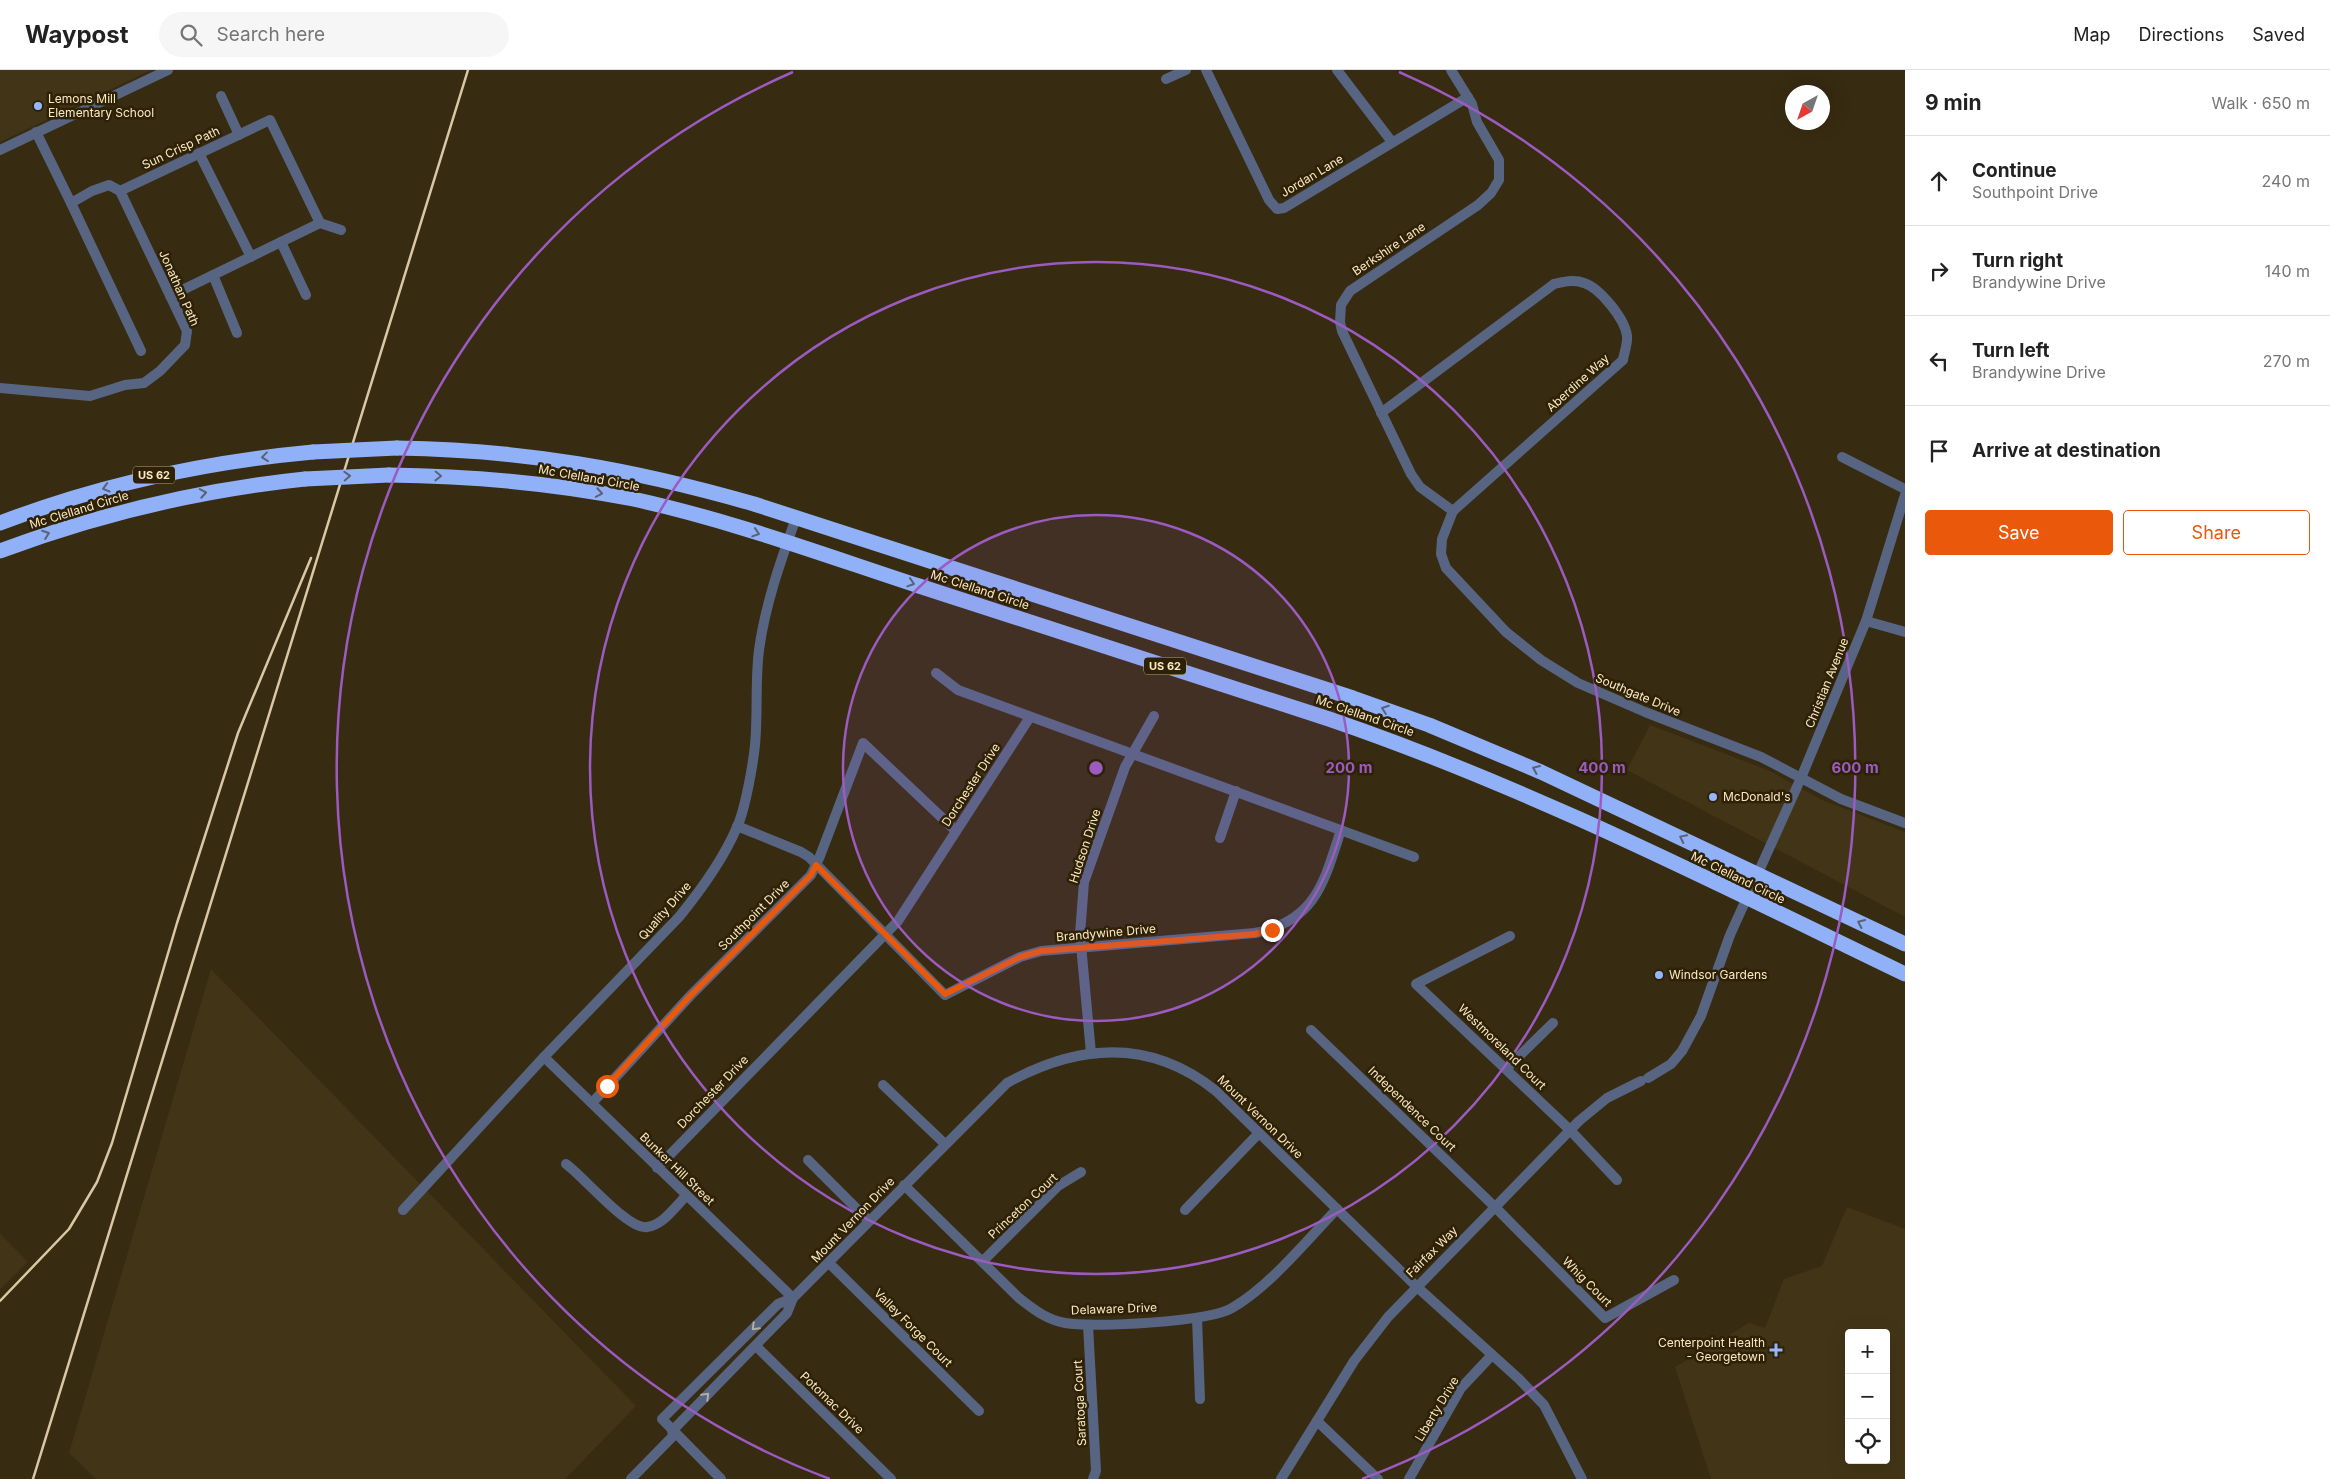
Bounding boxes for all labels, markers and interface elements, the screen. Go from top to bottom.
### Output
search box [159,12,509,57]
text: Waypost [25,20,129,49]
icon: search [177,21,205,49]
text: Search here [217,23,325,46]
text: Map [2073,24,2111,45]
text: Directions [2139,24,2224,45]
text: Saved [2252,24,2305,45]
north arrow [1785,85,1830,130]
text: 9 min [1925,90,1982,115]
place label: Lemons Mill Elementary School [48,91,154,120]
text: Walk · 650 m [2212,93,2310,113]
marker: Lemons Mill Elementary School [32,100,44,112]
street label: Sun Crisp Path [139,123,222,172]
street label: Jordan Lane [1278,151,1346,200]
text: Continue [1972,159,2057,182]
icon: ahead [1925,167,1953,195]
text: 240 m [2262,171,2310,191]
text: Southpoint Drive [1972,182,2098,202]
street label: Berkshire Lane [1349,219,1428,279]
street label: Jonathan Path [156,248,203,328]
text: Turn right [1972,249,2063,272]
icon: right [1925,257,1953,285]
text: 140 m [2265,261,2310,281]
text: Brandywine Drive [1972,272,2106,292]
text: Turn left [1972,339,2050,362]
icon: left [1925,347,1953,375]
street label: Aberdine Way [1543,350,1612,415]
text: 270 m [2263,351,2310,371]
text: Brandywine Drive [1972,362,2106,382]
icon: arrive [1925,437,1953,465]
text: Arrive at destination [1972,439,2161,462]
one-way arrow [261,451,269,462]
street label: Mc Clelland Circle [537,461,641,494]
road number: US 62 [133,466,175,484]
one-way arrow [434,470,442,481]
one-way arrow [343,471,351,482]
one-way arrow [102,482,110,492]
street label: Mc Clelland Circle [27,487,130,532]
one-way arrow [595,488,604,498]
one-way arrow [198,489,207,499]
button: Save [1925,510,2113,555]
button: Share [2123,510,2310,555]
one-way arrow [752,528,760,538]
one-way arrow [41,530,49,540]
street label: Mc Clelland Circle [929,566,1031,613]
one-way arrow [906,578,915,588]
street label: Christian Avenue [1802,635,1851,730]
road number: US 62 [1144,658,1186,674]
street label: Southgate Drive [1593,670,1683,719]
street label: Mc Clelland Circle [1314,692,1416,739]
one-way arrow [1381,705,1390,715]
street label: Dorchester Drive [938,740,1003,829]
text: 200 m [1326,758,1372,777]
text: 400 m [1578,758,1626,777]
text: 600 m [1831,758,1879,777]
centre of rings [1087,759,1105,777]
one-way arrow [1532,765,1541,776]
place label: McDonald's [1723,789,1791,804]
marker: McDonald's [1707,791,1719,803]
street label: Hudson Drive [1065,807,1104,885]
one-way arrow [1679,834,1688,844]
street label: Mc Clelland Circle [1689,848,1788,907]
street label: Southpoint Drive [715,876,792,953]
street label: Quality Drive [635,878,694,943]
route end [1261,919,1284,942]
one-way arrow [1857,919,1866,929]
street label: Brandywine Drive [1055,921,1157,944]
place label: Windsor Gardens [1669,967,1767,982]
marker: Windsor Gardens [1653,969,1665,981]
street label: Westmoreland Court [1455,1001,1550,1093]
street label: Dorchester Drive [674,1052,751,1131]
street label: Independence Court [1365,1063,1459,1155]
street label: Mount Vernon Drive [1214,1072,1306,1161]
route start [596,1075,619,1098]
street label: Bunker Hill Street [637,1129,718,1208]
street label: Princeton Court [985,1170,1061,1242]
street label: Mount Vernon Drive [808,1174,897,1266]
street label: Fairfax Way [1403,1223,1461,1280]
street label: Whig Court [1559,1254,1615,1310]
street label: Valley Forge Court [871,1285,956,1370]
street label: Delaware Drive [1071,1299,1157,1318]
one-way arrow [752,1321,761,1330]
map controls [1845,1329,1890,1464]
button: + [1845,1329,1890,1374]
place label: Centerpoint Health - Georgetown [1658,1335,1765,1364]
marker: Centerpoint Health - Georgetown [1769,1343,1783,1357]
street label: Saratoga Court [1070,1360,1089,1446]
street label: Potomac Drive [797,1368,867,1437]
street label: Liberty Drive [1411,1374,1462,1444]
button: − [1845,1374,1890,1419]
one-way arrow [701,1393,710,1402]
button: locate [1845,1419,1890,1464]

